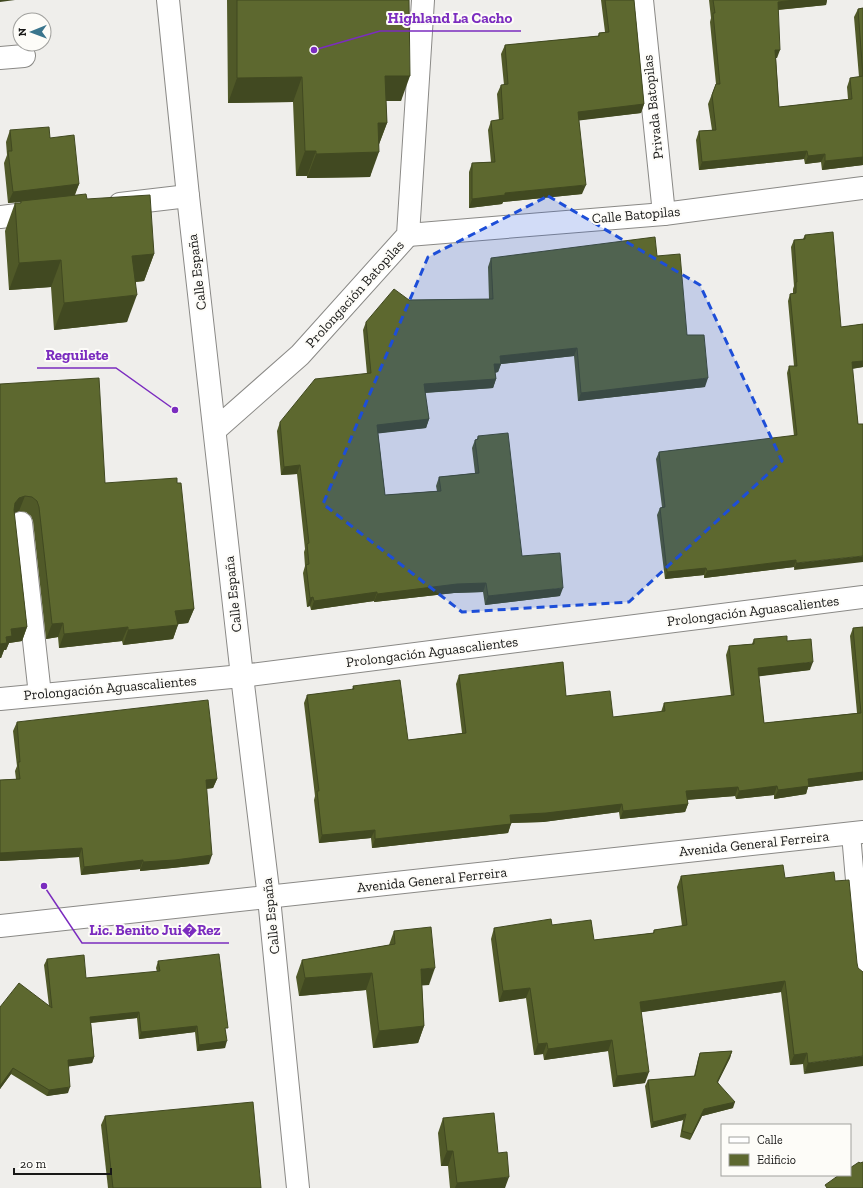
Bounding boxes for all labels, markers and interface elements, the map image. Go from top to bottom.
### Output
callout: Highland La Cacho [380,4,521,31]
text: Highland La Cacho [388,9,513,27]
north arrow [12,12,52,52]
text: N [16,27,29,36]
street label: Privada Batopilas [639,54,667,160]
street label: Calle Batopilas [591,203,681,227]
street label: Calle España [184,233,210,311]
street label: Prolongación Batopilas [302,237,408,351]
callout: Reguilete [37,341,116,368]
text: Reguilete [45,346,109,364]
street label: Calle España [221,555,245,633]
street label: Prolongación Aguascalientes [666,592,840,630]
street label: Prolongación Aguascalientes [345,633,519,671]
street label: Prolongación Aguascalientes [23,672,197,704]
street label: Avenida General Ferreira [678,828,830,860]
street label: Avenida General Ferreira [356,864,508,896]
street label: Calle España [259,877,283,955]
callout: Lic. Benito Jui�Rez [82,916,229,943]
text: Lic. Benito Jui�Rez [89,921,221,939]
legend [721,1124,851,1176]
text: Calle [757,1133,783,1147]
scale bar [14,1150,111,1176]
text: Edificio [757,1153,796,1167]
text: 20 m [20,1157,47,1171]

